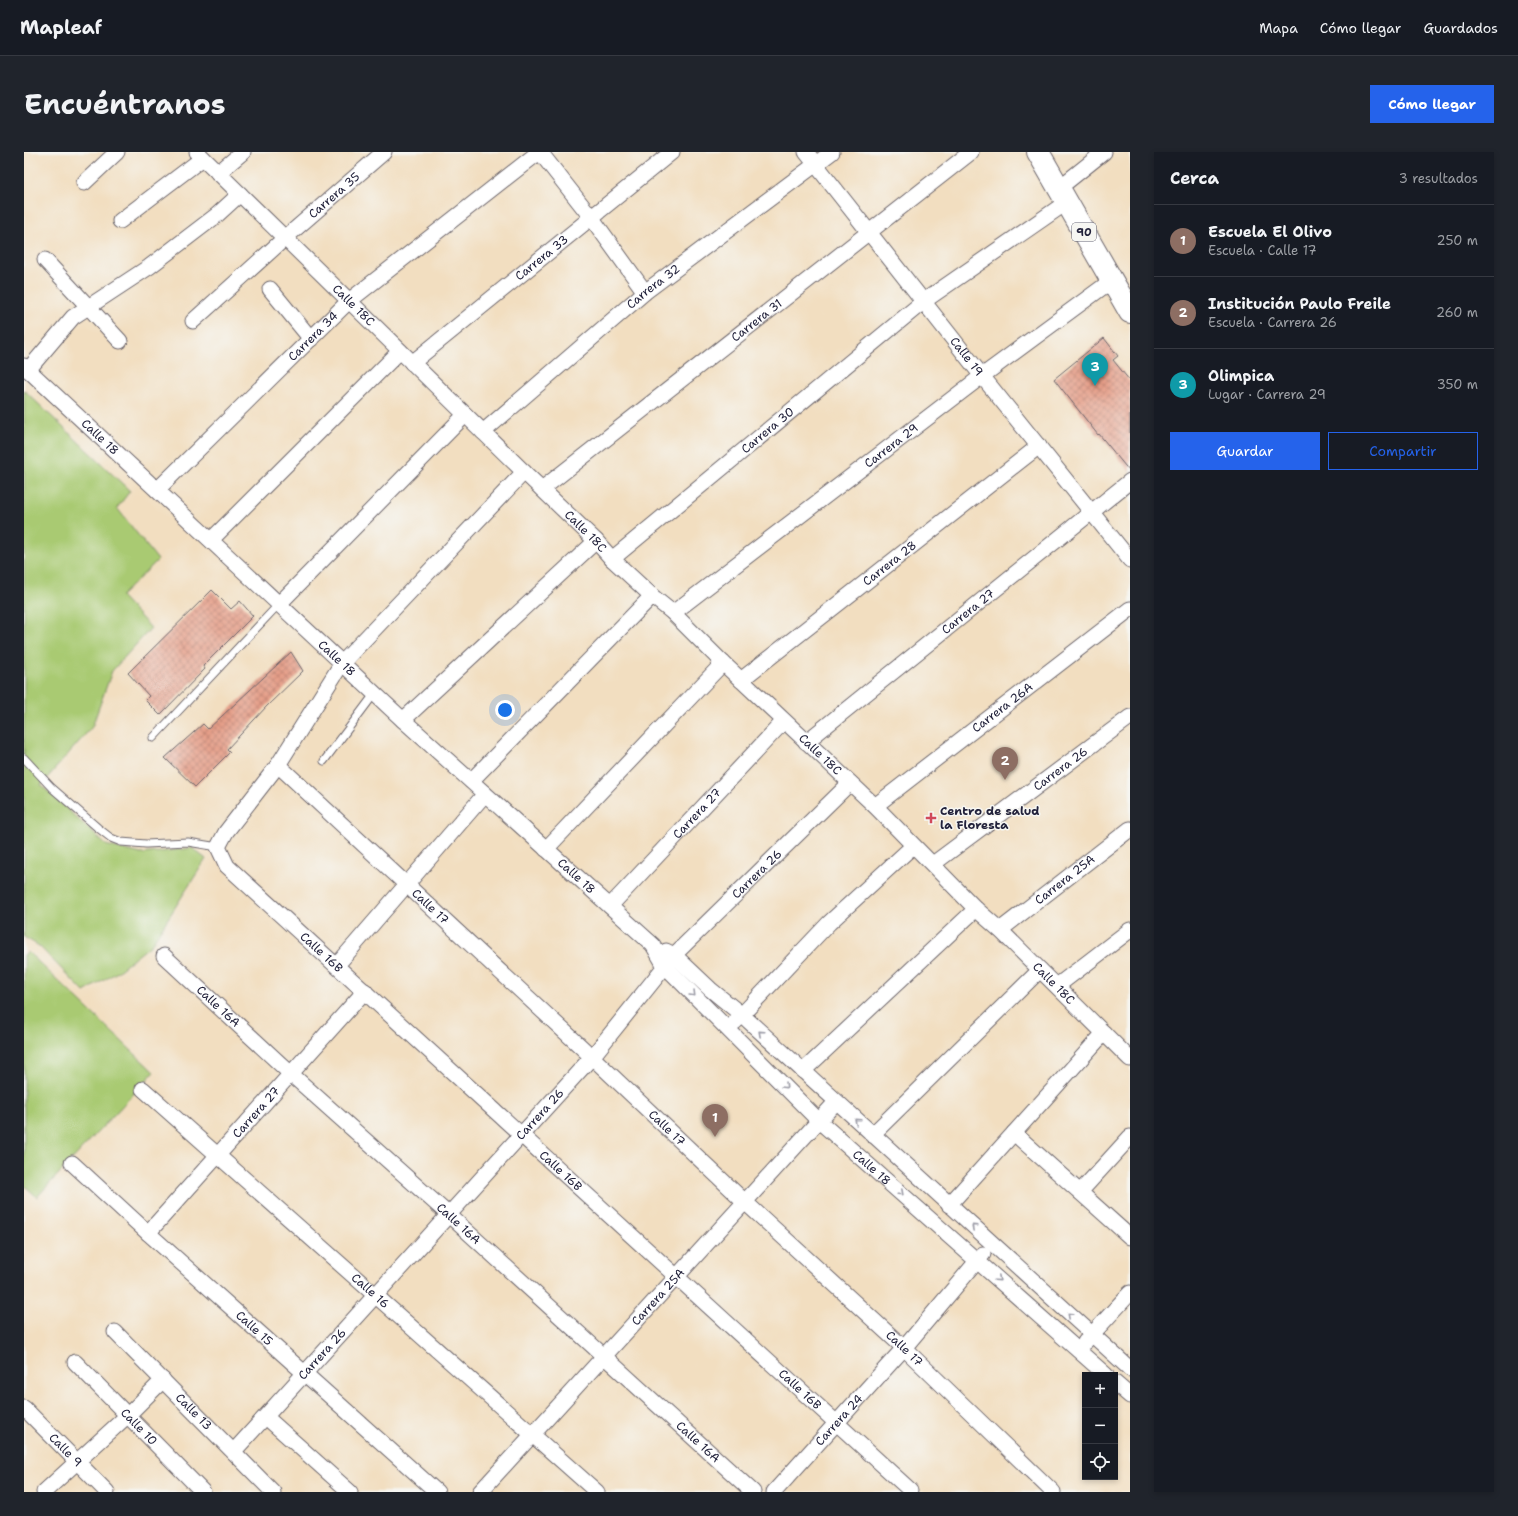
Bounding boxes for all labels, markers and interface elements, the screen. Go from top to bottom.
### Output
text: Mapleaf [20,15,102,40]
text: Mapa [1259,19,1298,37]
text: Cómo llegar [1320,19,1401,37]
text: Guardados [1423,19,1498,37]
text: Encuéntranos [24,85,226,123]
button: Cómo llegar [1370,85,1494,123]
text: Cerca [1170,167,1219,189]
street label: Carrera 35 [305,169,363,222]
text: 3 resultados [1399,170,1478,187]
text: Escuela El Olivo [1208,222,1332,242]
road number: 90 [1072,223,1096,241]
street label: Carrera 33 [512,231,572,284]
text: 1 [1180,232,1186,249]
text: 250 m [1437,232,1478,249]
text: Escuela · Calle 17 [1208,242,1317,259]
street label: Carrera 32 [623,261,683,312]
street label: Calle 18C [329,281,378,330]
text: Institución Paulo Freile [1208,294,1391,314]
street label: Carrera 31 [728,295,785,345]
text: 2 [1178,304,1188,321]
text: 260 m [1436,304,1478,321]
street label: Carrera 34 [285,308,342,365]
text: Escuela · Carrera 26 [1208,314,1337,331]
street label: Calle 19 [946,334,987,379]
pin: 3 [1082,353,1108,386]
text: Olimpica [1208,366,1274,386]
text: 3 [1178,376,1188,393]
text: 350 m [1437,376,1478,393]
text: Lugar · Carrera 29 [1208,386,1326,403]
street label: Carrera 30 [738,404,798,457]
street label: Calle 18 [78,415,122,458]
street label: Carrera 29 [861,420,921,471]
button: Guardar [1170,432,1320,470]
button: Compartir [1328,432,1478,470]
street label: Calle 18C [561,507,610,556]
street label: Carrera 28 [859,537,920,589]
street label: Carrera 27 [938,585,998,638]
street label: Calle 18 [315,637,359,680]
street label: Carrera 26A [969,679,1036,736]
your location [495,700,515,720]
street label: Calle 18C [795,730,845,779]
street label: Carrera 26 [1030,743,1091,794]
pin: 2 [992,747,1018,780]
street label: Carrera 27 [669,785,725,842]
place label: Centro de salud la Floresta [940,803,1040,833]
marker: Centro de salud la Floresta [925,812,937,824]
street label: Carrera 26 [728,846,785,902]
street label: Carrera 25A [1031,851,1098,908]
street label: Calle 18 [554,855,599,897]
street label: Calle 17 [408,885,452,928]
street label: Calle 16B [297,929,346,976]
street label: Calle 18C [1029,959,1078,1008]
street label: Calle 16A [193,982,244,1031]
one-way arrow [688,989,696,997]
one-way arrow [758,1030,766,1038]
one-way arrow [780,1081,787,1089]
street label: Carrera 27 [229,1083,283,1141]
street label: Carrera 26 [513,1085,567,1143]
pin: 1 [702,1104,728,1137]
street label: Calle 17 [645,1107,689,1149]
one-way arrow [854,1118,862,1126]
street label: Calle 18 [849,1146,894,1189]
street label: Calle 16B [536,1147,586,1195]
one-way arrow [896,1189,904,1196]
street label: Calle 16A [433,1200,484,1248]
one-way arrow [971,1225,978,1232]
street label: Carrera 25A [628,1265,688,1329]
street label: Calle 16 [348,1270,393,1312]
one-way arrow [993,1275,1001,1282]
street label: Calle 15 [232,1307,276,1349]
one-way arrow [1067,1313,1074,1320]
street label: Carrera 26 [295,1325,350,1383]
street label: Calle 17 [882,1327,926,1370]
street label: Calle 16B [775,1366,825,1413]
map controls [1082,1372,1118,1480]
button: + [1082,1372,1118,1408]
street label: Calle 13 [172,1390,215,1433]
street label: Carrera 24 [812,1391,866,1449]
street label: Calle 10 [117,1405,161,1449]
button: − [1082,1408,1118,1444]
street label: Calle 16A [673,1418,724,1466]
street label: Calle 9 [45,1430,86,1470]
button: locate [1082,1444,1118,1480]

